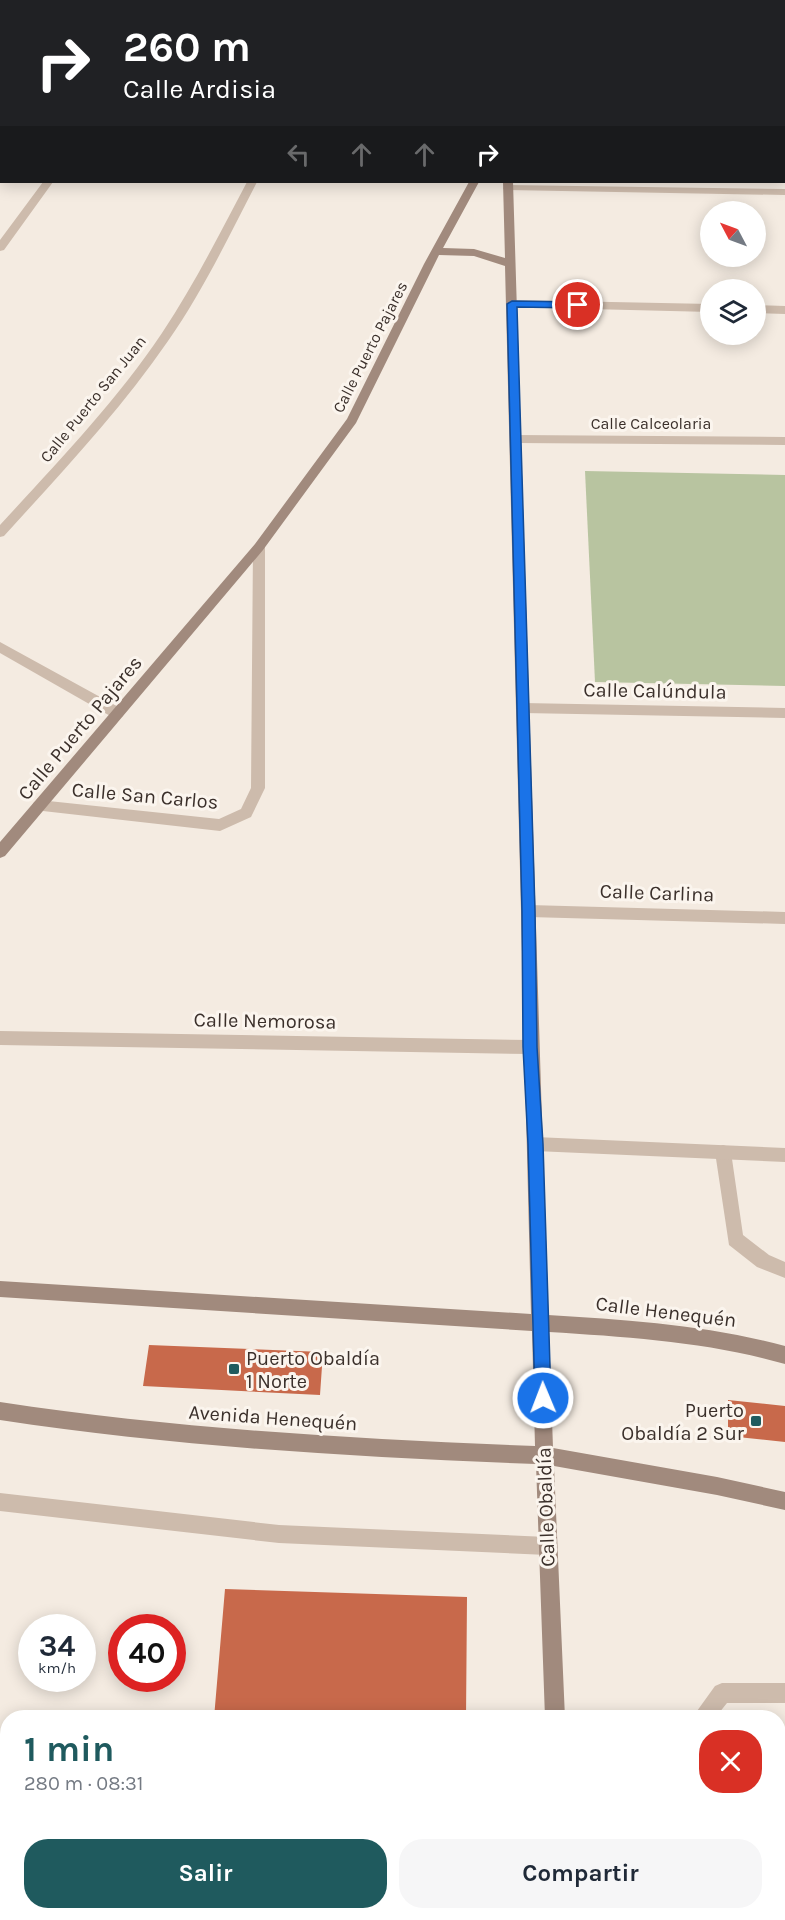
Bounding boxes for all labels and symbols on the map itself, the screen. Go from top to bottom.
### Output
north arrow [700,201,766,267]
street label: Calle Puerto Pajares [329,278,411,416]
pin [552,279,603,330]
street label: Calle Puerto San Juan [36,332,150,466]
street label: Calle Calceolaria [591,414,711,433]
street label: Calle Puerto Pajares [13,651,147,805]
street label: Calle Calúndula [583,678,727,704]
street label: Calle San Carlos [71,778,219,814]
street label: Calle Carlina [599,880,715,906]
street label: Calle Nemorosa [193,1008,337,1034]
street label: Calle Henequén [594,1292,738,1332]
place label: Puerto Obaldía 1 Norte [246,1347,380,1393]
marker: Puerto Obaldía 1 Norte [227,1362,241,1376]
position arrow [511,1366,575,1430]
place label: Puerto Obaldía 2 Sur [621,1399,745,1445]
street label: Avenida Henequén [188,1401,358,1435]
marker: Puerto Obaldía 2 Sur [749,1414,763,1428]
street label: Calle Obaldía [532,1447,560,1567]
speed limit sign: 40 [108,1614,186,1692]

